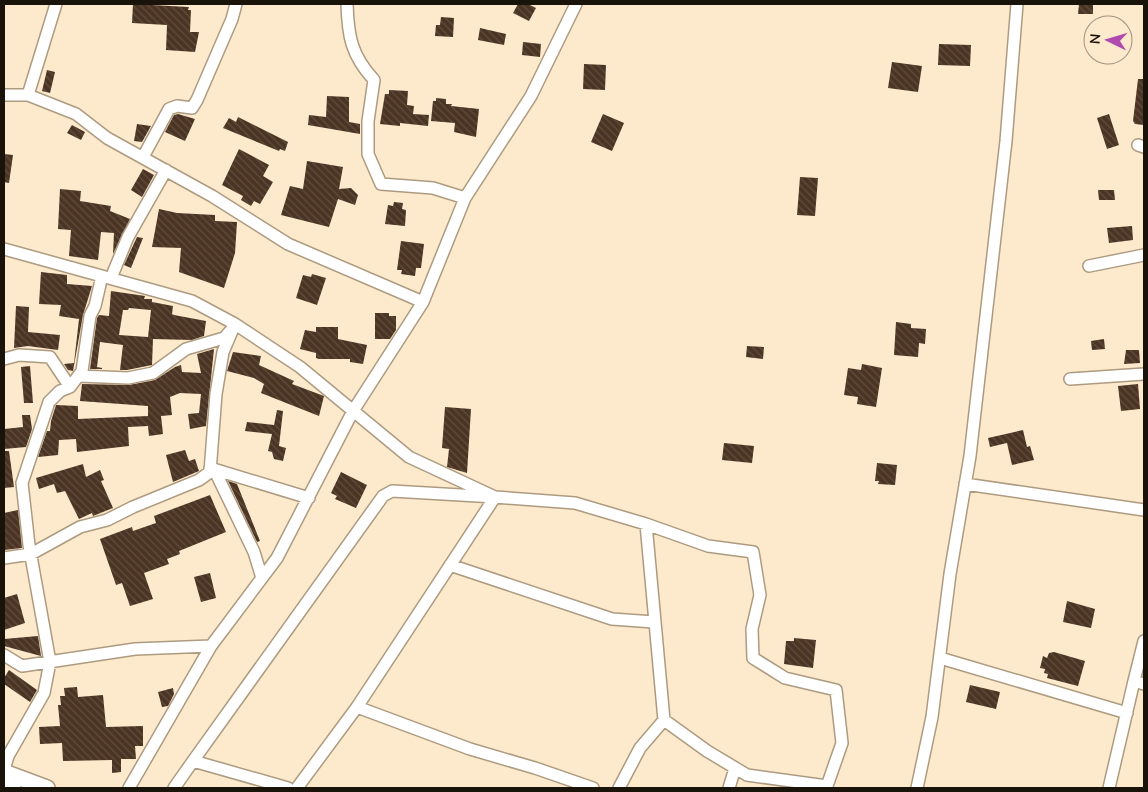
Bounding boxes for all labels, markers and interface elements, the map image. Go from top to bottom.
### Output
north arrow [1083,15,1133,65]
text: N [1086,33,1105,45]

